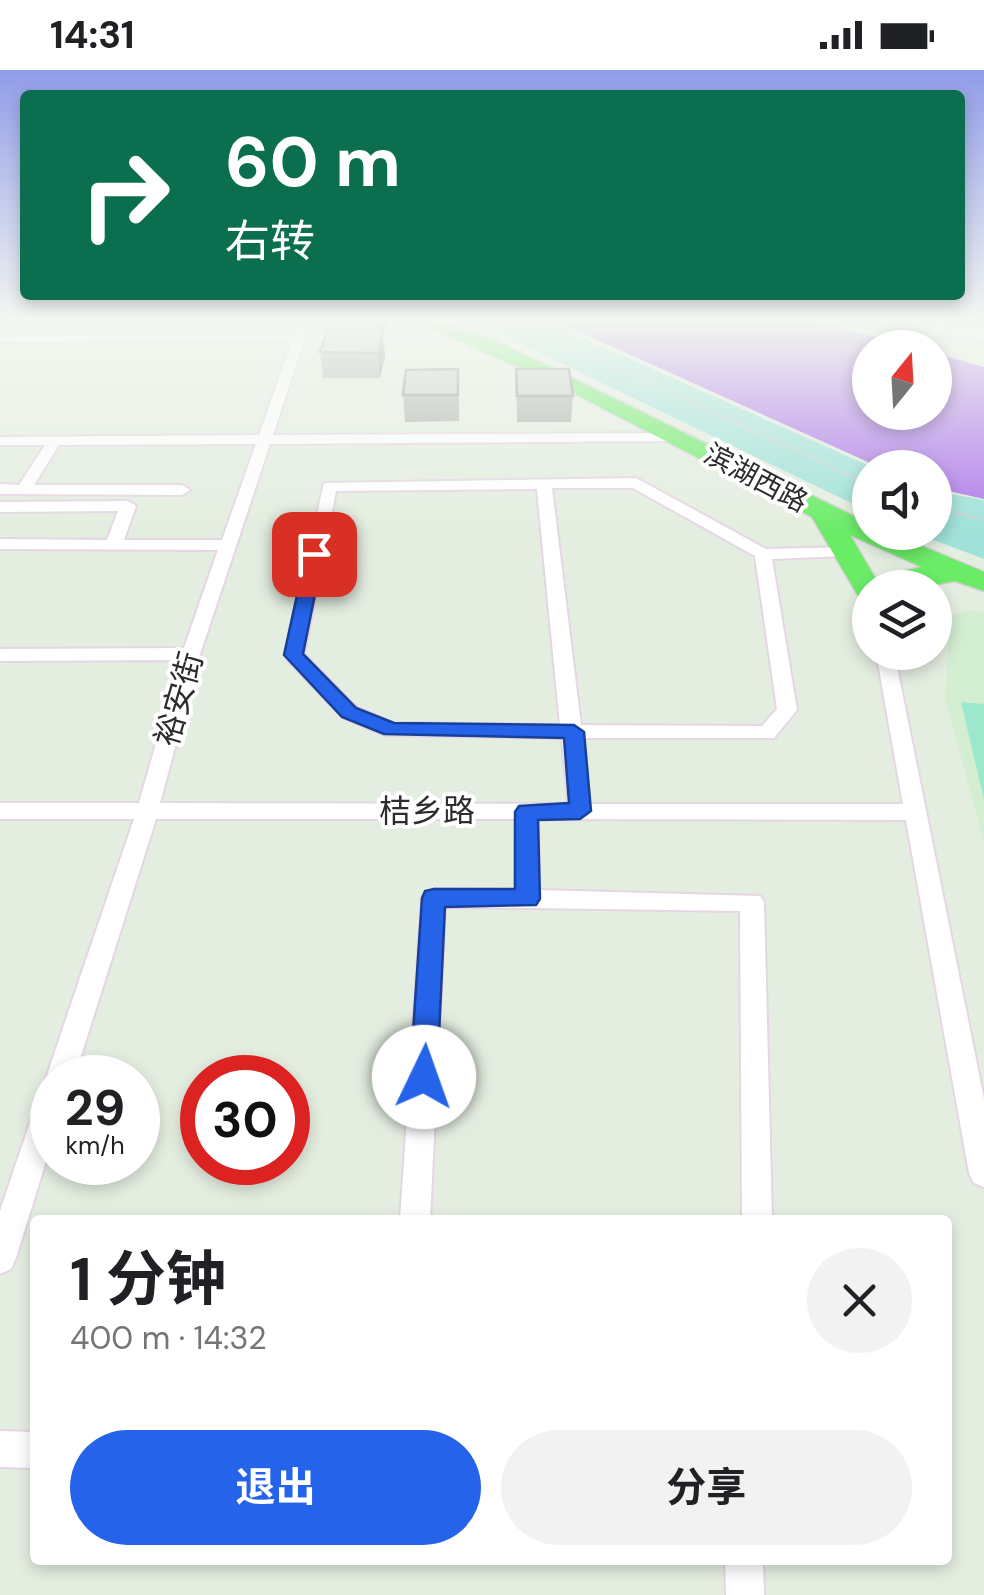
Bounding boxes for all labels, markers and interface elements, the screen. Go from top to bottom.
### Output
text: 14:31 [50,10,135,60]
text: 60 m [225,117,401,208]
icon: right [60,130,190,260]
text: 右转 [225,212,315,271]
north arrow [852,330,952,430]
map controls [852,330,952,670]
street label: 滨湖西路 [698,435,814,521]
button: sound [852,450,952,550]
pin [272,512,357,597]
icon: arrive [287,527,342,582]
button: layers [852,570,952,670]
street label: 裕安街 [146,647,212,751]
street label: 桔乡路 [379,790,475,832]
position arrow [372,1025,476,1129]
speed limit sign: 30 [180,1055,310,1185]
text: 29 [65,1075,125,1141]
text: km/h [65,1129,125,1162]
text: 1 分钟 [70,1240,226,1319]
button: close [807,1248,912,1353]
text: 400 m · 14:32 [70,1317,267,1359]
button: 退出 [70,1430,481,1545]
button: 分享 [501,1430,912,1545]

